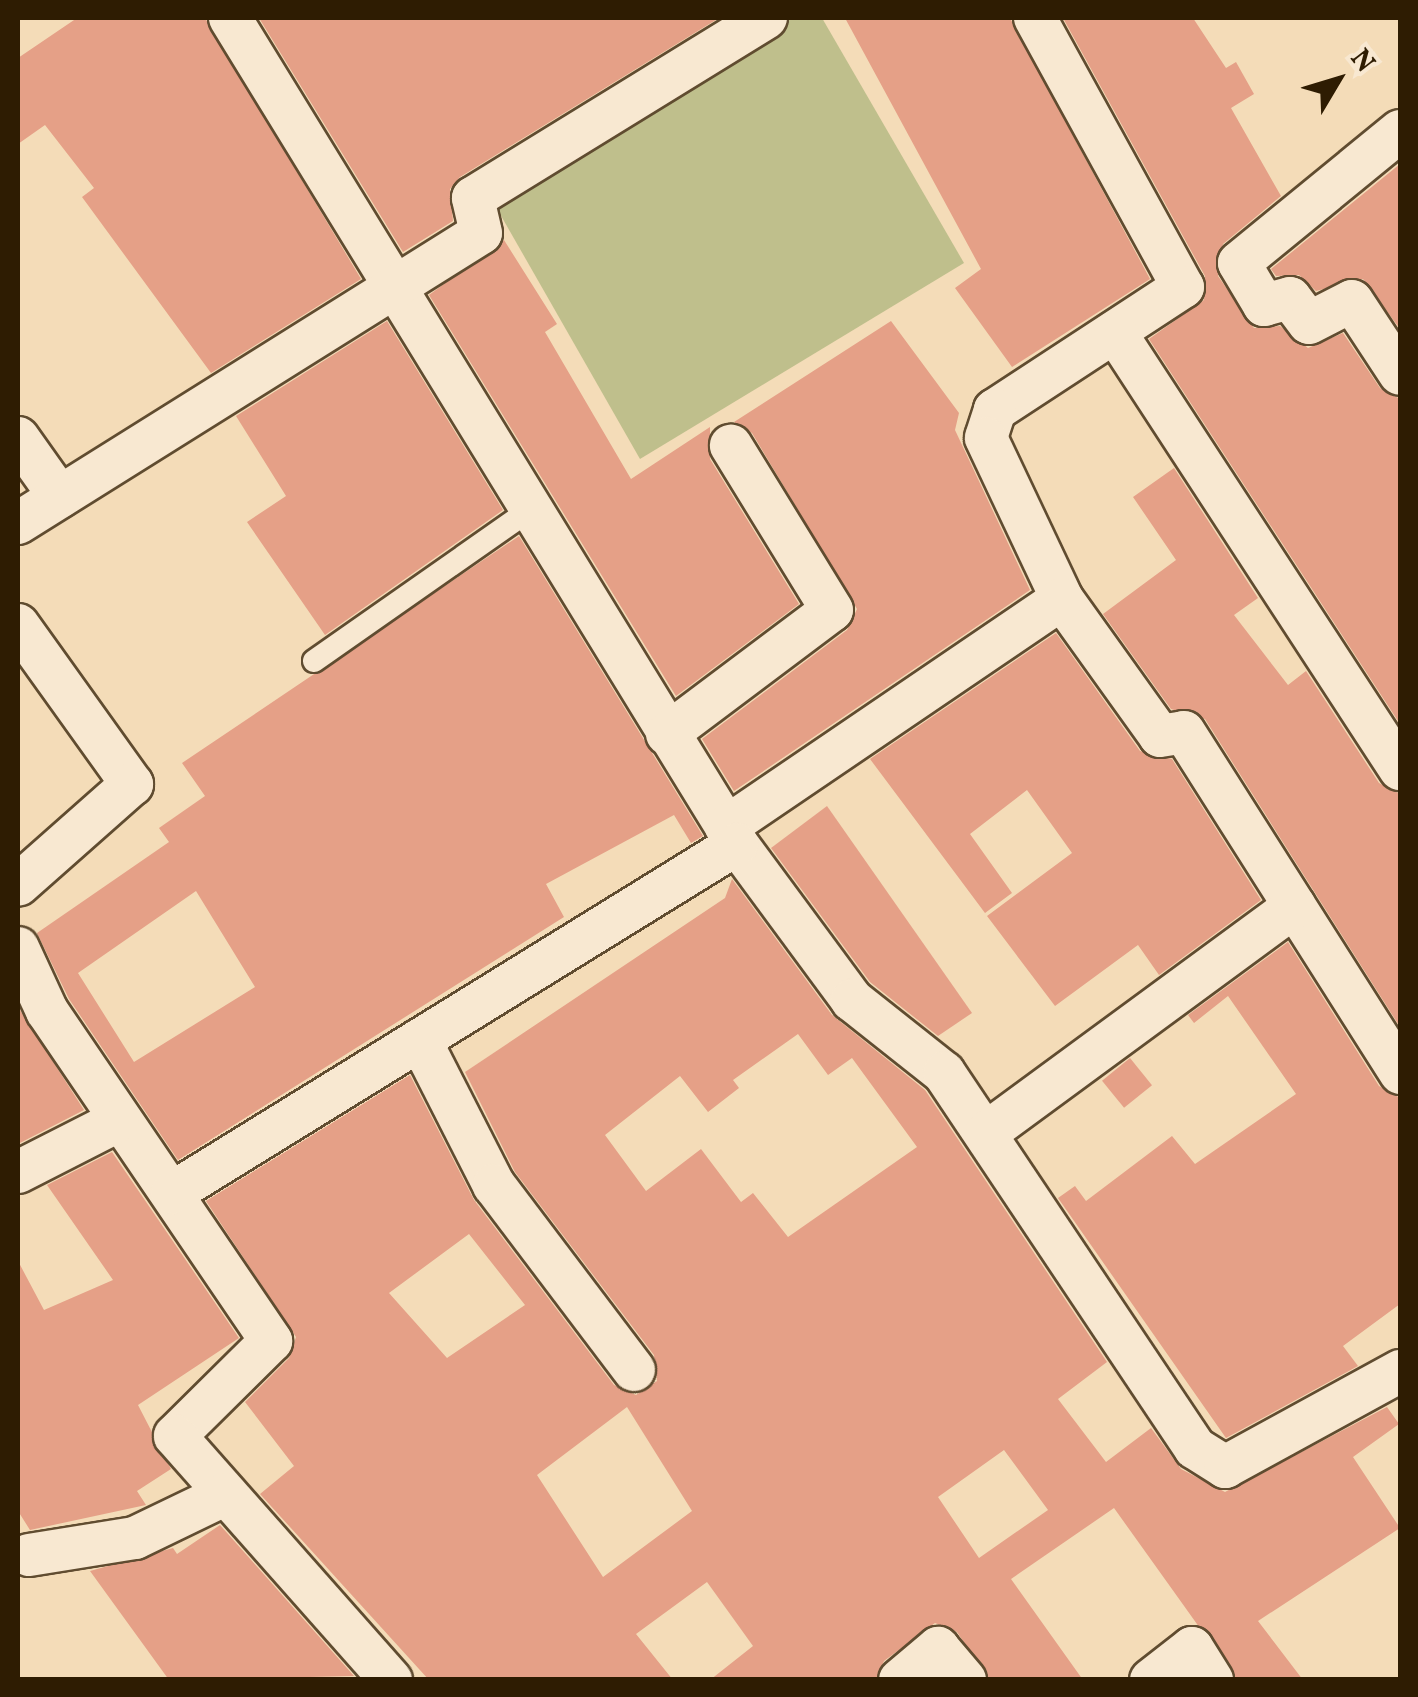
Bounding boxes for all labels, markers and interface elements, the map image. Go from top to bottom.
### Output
north arrow [1288,30,1388,130]
text: N [1340,41,1384,81]

